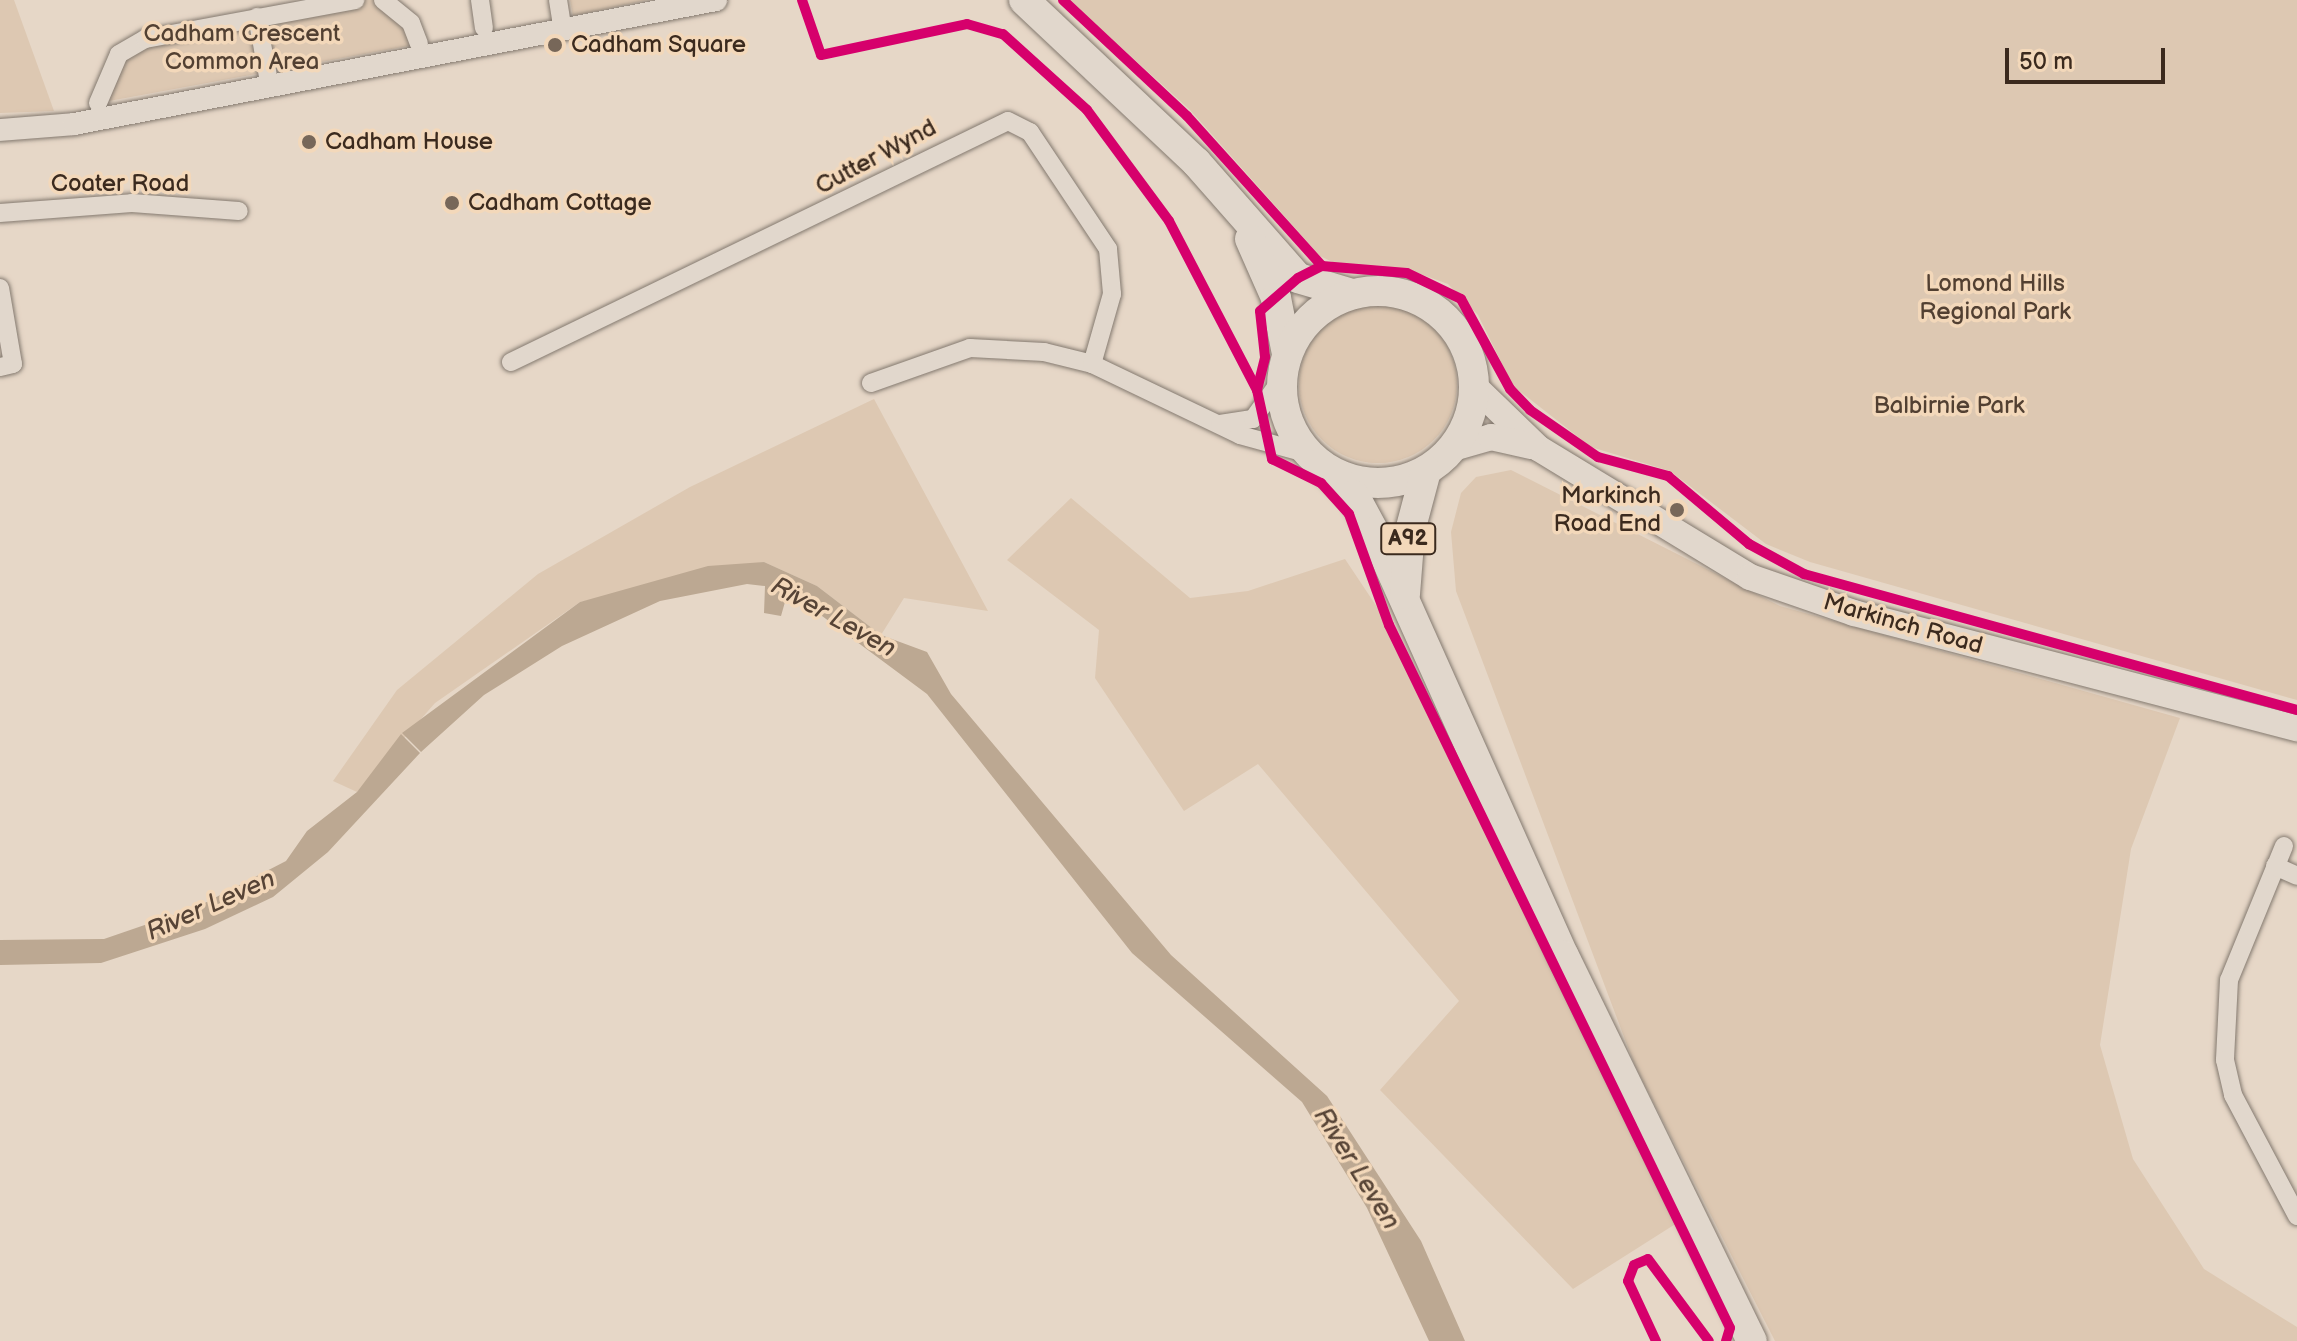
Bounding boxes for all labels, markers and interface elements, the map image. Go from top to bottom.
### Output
park label: Cadham Crescent Common Area [144,20,340,76]
place label: Cadham Square [571,31,746,59]
scale bar [2009,32,2169,82]
marker: Cadham Square [546,36,564,54]
text: 50 m [2019,47,2073,76]
street label: Cutter Wynd [810,113,942,201]
place label: Cadham House [325,128,493,156]
marker: Cadham House [300,133,318,151]
street label: Coater Road [51,170,189,198]
place label: Cadham Cottage [468,189,652,217]
marker: Cadham Cottage [443,194,461,212]
park label: Lomond Hills Regional Park [1919,270,2071,326]
park label: Balbirnie Park [1873,392,2025,420]
place label: Markinch Road End [1553,482,1661,538]
marker: Markinch Road End [1668,501,1686,519]
road number: A92 [1380,521,1436,557]
water label: River Leven [765,571,901,665]
street label: Markinch Road [1820,587,1986,661]
water label: River Leven [142,864,280,948]
water label: River Leven [1306,1102,1406,1236]

